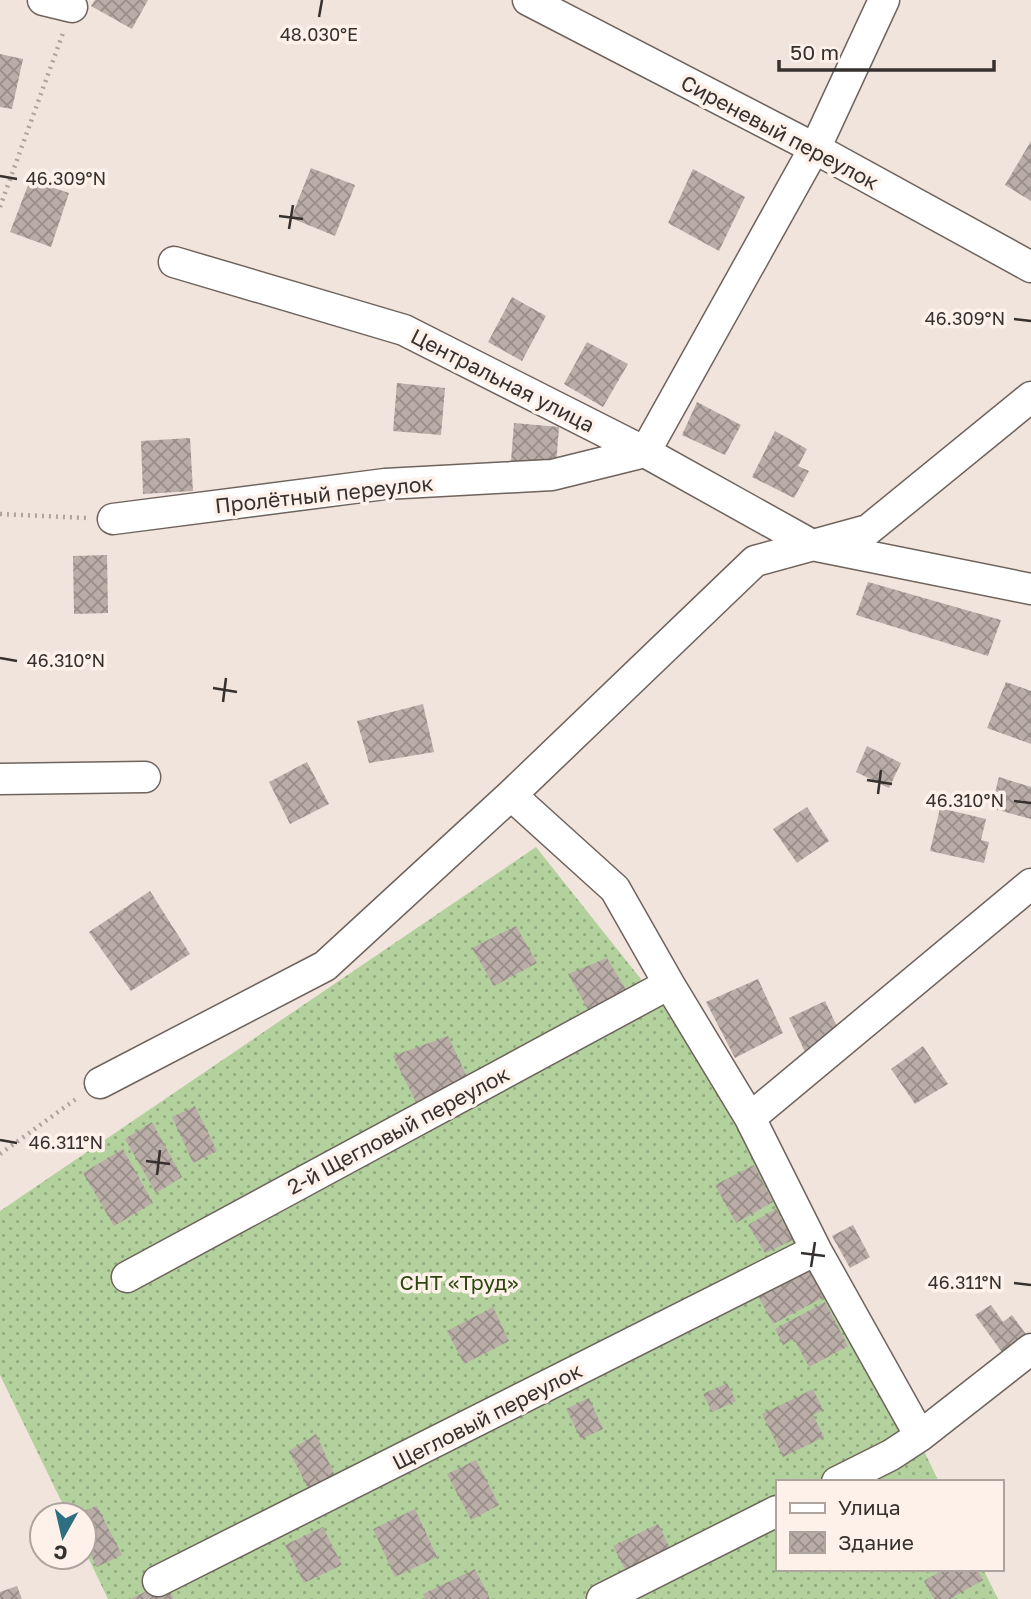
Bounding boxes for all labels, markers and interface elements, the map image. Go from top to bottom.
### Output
text: 48.030°E [280,23,358,45]
scale bar [779,28,994,72]
text: 50 m [790,39,839,65]
street label: Сиреневый переулок [677,69,883,195]
text: 46.309°N [26,167,106,189]
text: 46.309°N [925,307,1005,329]
street label: Центральная улица [407,322,599,438]
street label: Пролётный переулок [213,470,435,518]
text: 46.310°N [27,649,105,671]
text: 46.310°N [926,789,1004,811]
street label: 2-й Щегловый переулок [282,1060,514,1200]
text: 46.311°N [29,1131,103,1153]
park label: СНТ «Труд» [399,1269,519,1295]
text: 46.311°N [928,1271,1002,1293]
street label: Щегловый переулок [388,1357,586,1475]
legend [776,1480,1003,1571]
text: Улица [838,1494,901,1520]
north arrow [28,1501,98,1571]
text: Здание [838,1529,914,1555]
text: С [52,1541,69,1566]

